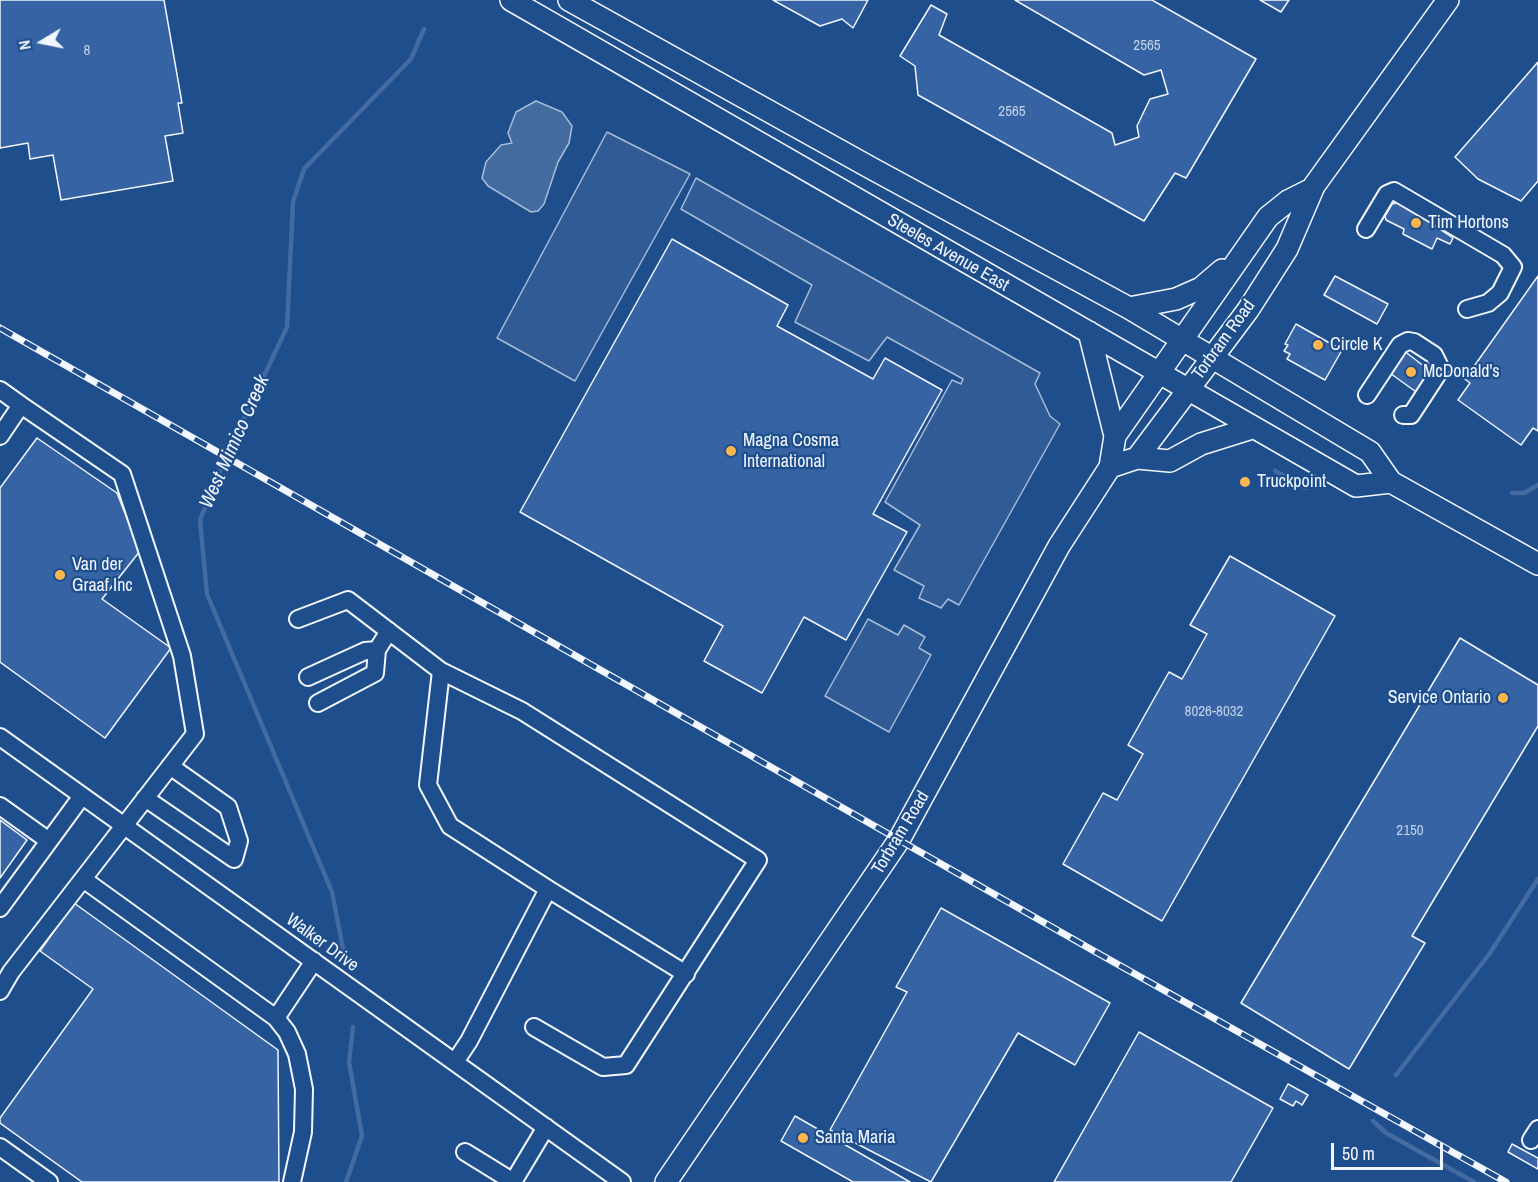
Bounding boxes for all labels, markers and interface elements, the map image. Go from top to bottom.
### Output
north arrow [12,12,72,72]
house number: 2565 [1133,37,1161,55]
text: N [13,39,36,52]
house number: 8 [84,42,90,60]
house number: 2565 [998,103,1026,121]
street label: Steeles Avenue East [883,209,1013,297]
place label: Tim Hortons [1428,212,1509,234]
marker: Tim Hortons [1409,216,1423,230]
street label: Torbram Road [1188,296,1260,384]
place label: Circle K [1330,334,1382,356]
marker: Circle K [1311,338,1325,352]
place label: McDonald's [1423,361,1500,383]
marker: McDonald's [1404,365,1418,379]
water label: West Mimico Creek [195,372,275,512]
place label: Magna Cosma International [743,430,839,472]
marker: Magna Cosma International [724,444,738,458]
place label: Truckpoint [1257,471,1326,493]
marker: Truckpoint [1238,475,1252,489]
place label: Van der Graaf Inc [72,554,133,596]
marker: Van der Graaf Inc [53,568,67,582]
place label: Service Ontario [1388,687,1491,709]
marker: Service Ontario [1496,691,1510,705]
house number: 8026-8032 [1185,703,1243,721]
street label: Torbram Road [868,787,934,879]
house number: 2150 [1396,822,1424,840]
street label: Walker Drive [281,909,363,977]
place label: Santa Maria [815,1127,895,1149]
marker: Santa Maria [796,1131,810,1145]
scale bar [1334,1131,1446,1169]
text: 50 m [1342,1141,1375,1166]

